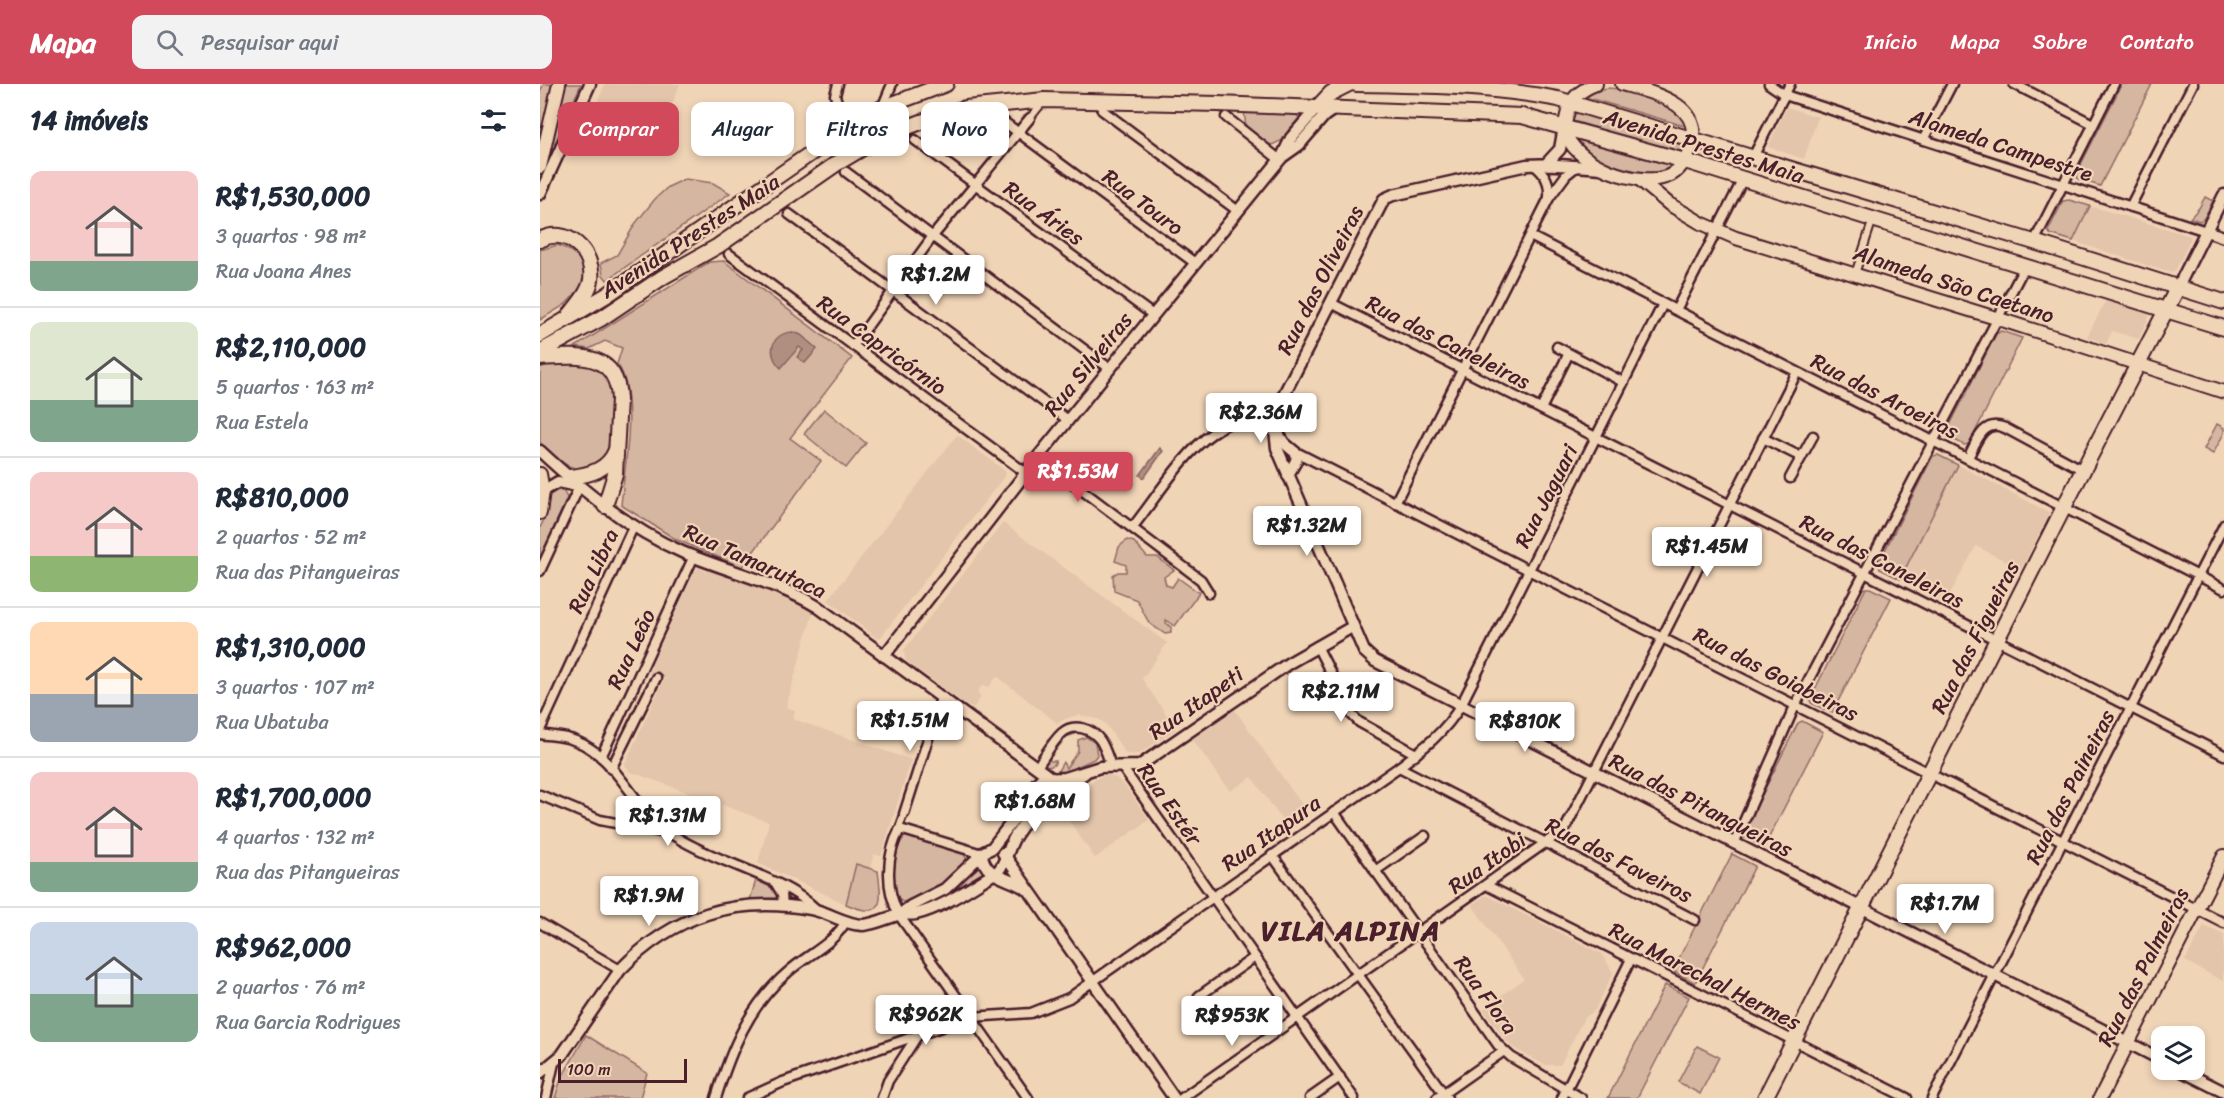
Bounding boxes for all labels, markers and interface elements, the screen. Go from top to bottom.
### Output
search box [132,15,552,69]
text: Mapa [30,18,96,67]
text: Pesquisar aqui [201,23,339,62]
text: Início [1865,23,1917,61]
text: Mapa [1950,23,2000,61]
text: Sobre [2033,23,2087,61]
text: Contato [2120,23,2194,61]
icon: search [153,26,186,59]
text: 14 imóveis [30,97,148,143]
street label: Avenida Prestes Maia [1598,97,1810,195]
street label: Alameda Campestre [1903,97,2098,193]
chip: Comprar [558,102,679,156]
chip: Alugar [691,102,794,156]
chip: Filtros [806,102,909,156]
chip: Novo [921,102,1009,156]
icon: filters [477,104,510,137]
street label: Rua Touro [1094,158,1192,246]
street label: Avenida Prestes Maia [591,162,789,310]
street label: Rua Áries [995,170,1094,257]
text: R$1,530,000 [216,173,370,219]
icon: home [78,195,150,267]
street label: Rua das Oliveiras [1265,198,1375,362]
text: 3 quartos · 98 m² [216,219,367,254]
street label: Alameda São Caetano [1848,233,2059,335]
text: Rua Joana Anes [216,254,351,289]
pin: R$1.2M [887,255,985,306]
text: R$1.2M [902,257,970,292]
street label: Rua Capricórnio [808,284,956,406]
street label: Rua das Caneleiras [1359,284,1537,400]
street label: Rua Silveiras [1033,302,1143,425]
text: R$2,110,000 [216,324,366,370]
street label: Rua das Aroeiras [1804,342,1967,451]
icon: home [78,346,150,418]
text: 5 quartos · 163 m² [216,370,374,405]
pin: R$2.36M [1206,393,1316,444]
text: R$2.36M [1220,395,1302,430]
text: Rua Estela [216,405,309,440]
street label: Rua Jaguari [1503,436,1589,555]
pin: R$1.53M [1023,452,1133,503]
text: R$1.53M [1038,454,1118,489]
text: R$810,000 [216,474,349,520]
icon: home [78,496,150,568]
street label: Rua das Caneleiras [1793,503,1971,619]
pin: R$1.32M [1252,506,1362,557]
text: R$1.32M [1267,508,1347,543]
street label: Rua Tamarutaca [677,512,833,610]
text: 2 quartos · 52 m² [216,520,367,555]
street label: Rua Libra [556,522,630,620]
pin: R$1.45M [1652,527,1762,578]
text: R$1.45M [1666,529,1748,564]
street label: Rua das Figueiras [1919,552,2031,721]
text: Rua das Pitangueiras [216,555,400,590]
street label: Rua Leão [595,602,667,696]
street label: Rua das Goiabeiras [1686,615,1867,733]
text: R$1,310,000 [216,624,366,670]
icon: home [78,646,150,718]
street label: Rua Itapeti [1140,655,1253,750]
text: 3 quartos · 107 m² [216,670,375,705]
pin: R$2.11M [1286,672,1396,723]
text: R$2.11M [1302,674,1380,709]
pin: R$1.51M [855,701,965,752]
pin: R$810K [1476,702,1574,753]
street label: Rua das Paineiras [2014,702,2126,871]
text: R$1.51M [871,703,949,738]
text: R$810K [1489,704,1561,739]
text: Rua Ubatuba [216,705,329,740]
street label: Rua das Pitangueiras [1602,742,1801,869]
street label: Rua Estér [1127,754,1214,855]
text: R$1,700,000 [216,774,371,820]
pin: R$1.68M [980,782,1090,833]
text: R$1.68M [995,784,1075,819]
street label: Rua Itapura [1213,784,1330,882]
icon: home [78,796,150,868]
pin: R$1.31M [613,796,723,847]
text: R$1.31M [630,798,706,833]
street label: Rua dos Faveiros [1538,806,1700,914]
text: 4 quartos · 132 m² [216,820,375,855]
street label: Rua Itobi [1439,821,1535,904]
text: Rua das Pitangueiras [216,855,400,890]
pin: R$1.9M [600,876,698,927]
text: R$1.9M [614,878,684,913]
street label: Rua das Palmeiras [2086,880,2200,1054]
pin: R$1.7M [1896,884,1994,935]
text: R$1.7M [1911,886,1979,921]
district label: VILA ALPINA [1261,906,1441,955]
street label: Rua Marechal Hermes [1602,911,1809,1042]
text: R$962,000 [216,924,351,970]
icon: home [78,946,150,1018]
street label: Rua Flora [1443,947,1529,1043]
text: 2 quartos · 76 m² [216,970,366,1005]
pin: R$962K [877,995,975,1046]
pin: R$953K [1183,996,1281,1047]
text: R$962K [890,997,962,1032]
text: R$953K [1195,998,1269,1033]
text: Rua Garcia Rodrigues [216,1005,401,1040]
map controls [2151,1026,2205,1080]
button: layers [2151,1026,2205,1080]
text: 100 m [567,1055,611,1084]
scale bar [558,1056,687,1084]

